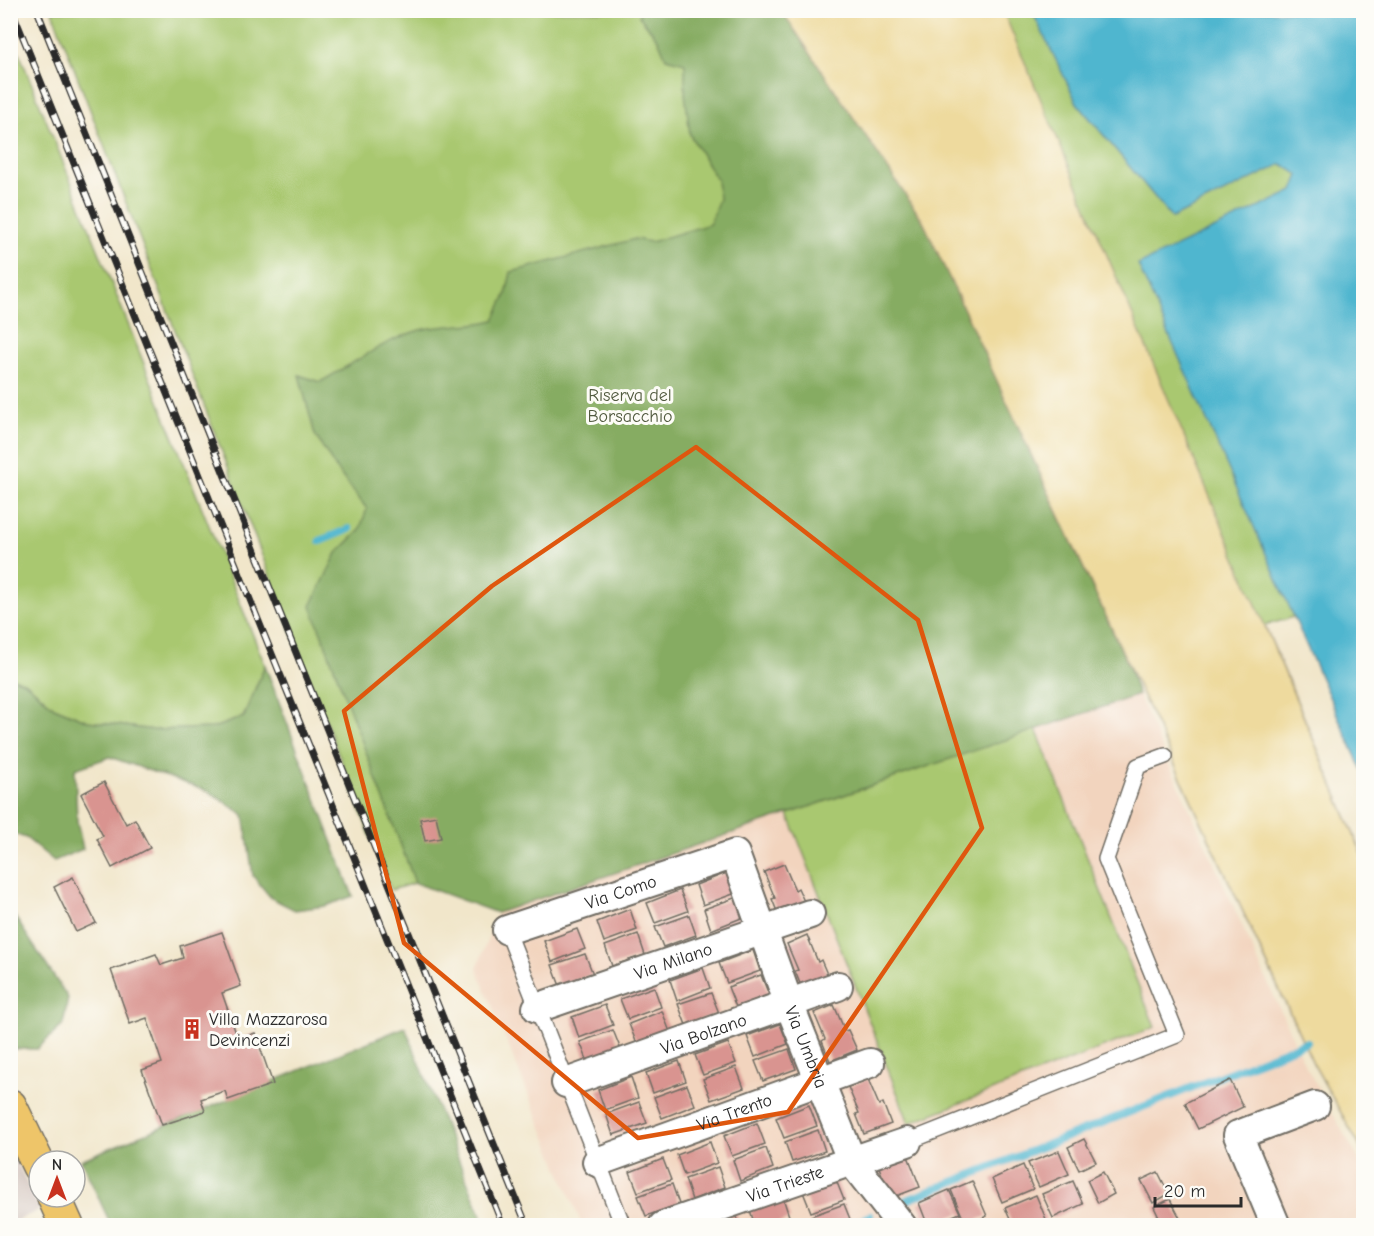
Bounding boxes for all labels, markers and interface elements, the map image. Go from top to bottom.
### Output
park label: Riserva del Borsacchio [587,385,673,427]
street label: Via Como [582,870,659,914]
street label: Via Milano [631,938,715,984]
street label: Via Umbria [780,1003,832,1091]
place label: Villa Mazzarosa Devincenzi [209,1009,328,1051]
street label: Via Bolzano [658,1009,749,1059]
building icon: Villa Mazzarosa Devincenzi [180,1017,204,1041]
street label: Via Trento [694,1089,775,1135]
north arrow [27,1149,87,1209]
text: N [52,1156,62,1174]
street label: Via Trieste [744,1161,826,1207]
scale bar [1155,1170,1240,1208]
text: 20 m [1164,1181,1205,1202]

